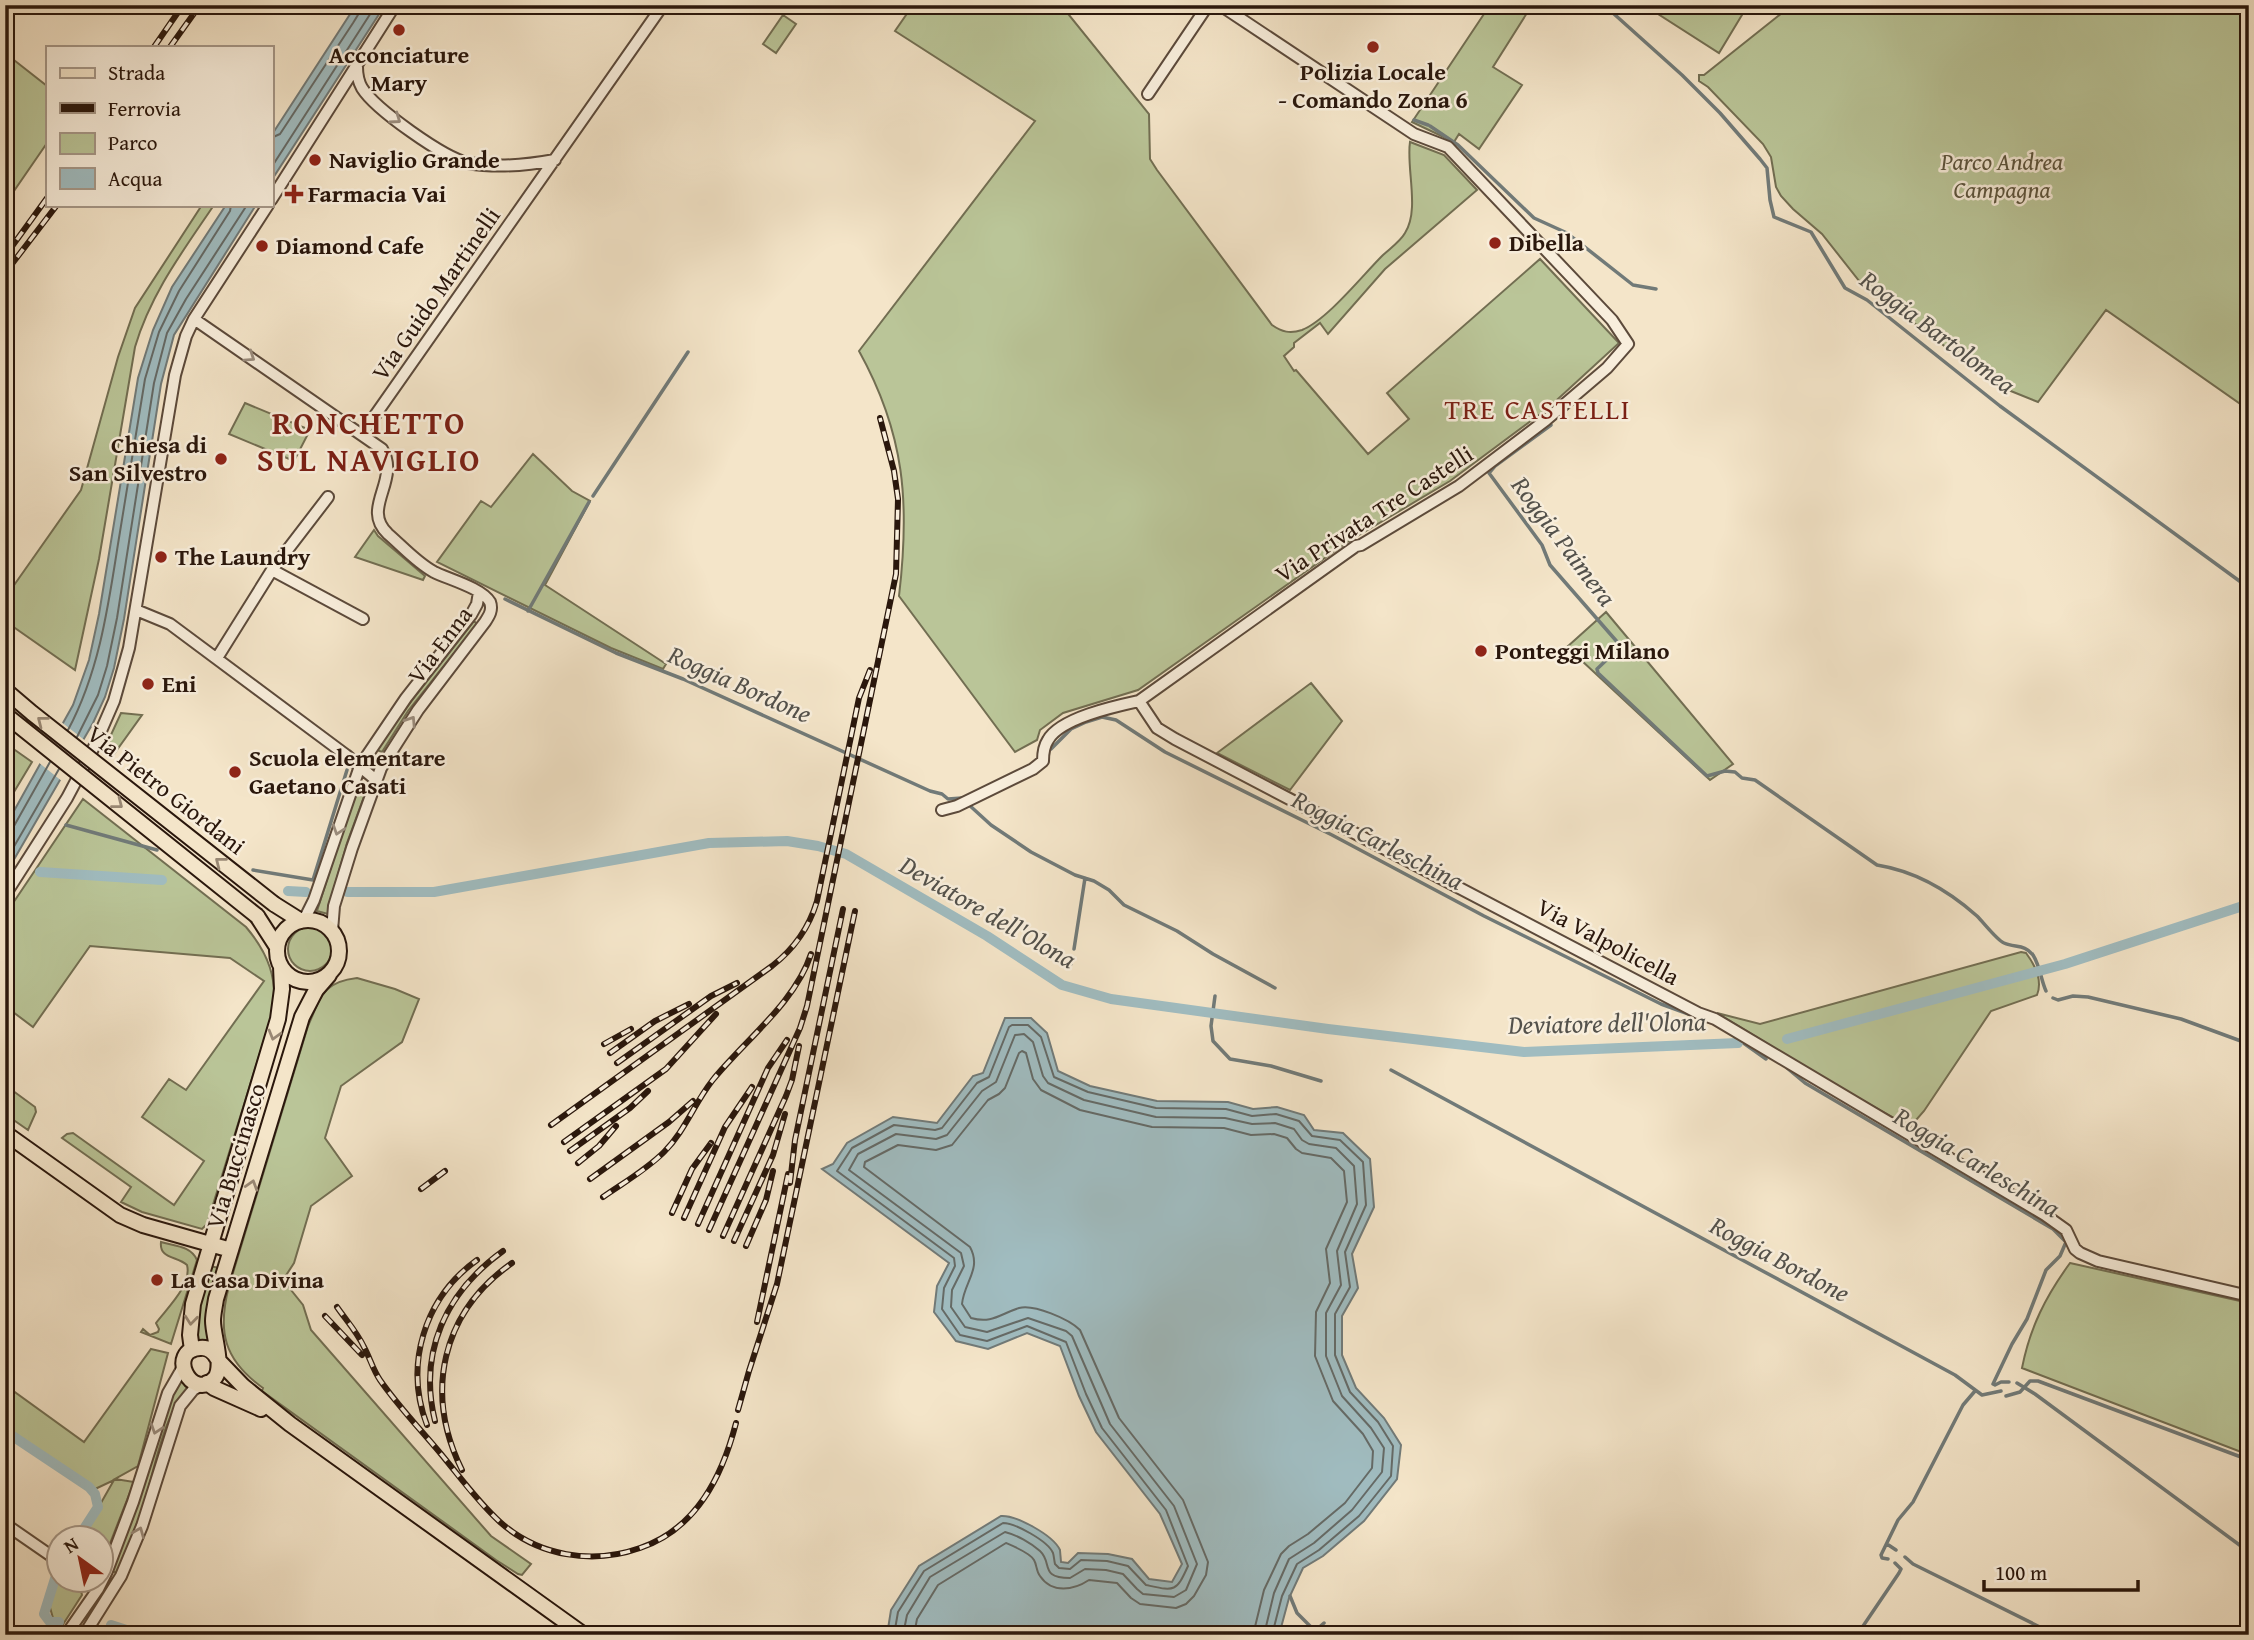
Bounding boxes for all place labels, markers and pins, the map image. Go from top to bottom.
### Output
marker: Acconciature Mary [391,22,407,38]
place label: Acconciature Mary [329,37,469,100]
marker: Polizia Locale - Comando Zona 6 [1365,39,1381,55]
place label: Polizia Locale - Comando Zona 6 [1278,54,1468,117]
place label: Naviglio Grande [329,142,500,177]
marker: Naviglio Grande [307,152,323,168]
place label: Farmacia Vai [308,176,446,211]
marker: Farmacia Vai [286,186,302,202]
place label: Dibella [1509,225,1585,260]
place label: Diamond Cafe [276,228,424,263]
marker: Dibella [1487,235,1503,251]
marker: Diamond Cafe [254,238,270,254]
place label: Chiesa di San Silvestro [69,427,207,490]
marker: Chiesa di San Silvestro [213,451,229,467]
place label: The Laundry [175,539,311,574]
marker: The Laundry [153,549,169,565]
place label: Ponteggi Milano [1495,633,1670,668]
marker: Ponteggi Milano [1473,643,1489,659]
place label: Eni [162,666,196,701]
marker: Eni [140,676,156,692]
place label: Scuola elementare Gaetano Casati [249,740,446,803]
marker: Scuola elementare Gaetano Casati [227,764,243,780]
place label: La Casa Divina [171,1262,325,1297]
marker: La Casa Divina [149,1272,165,1288]

